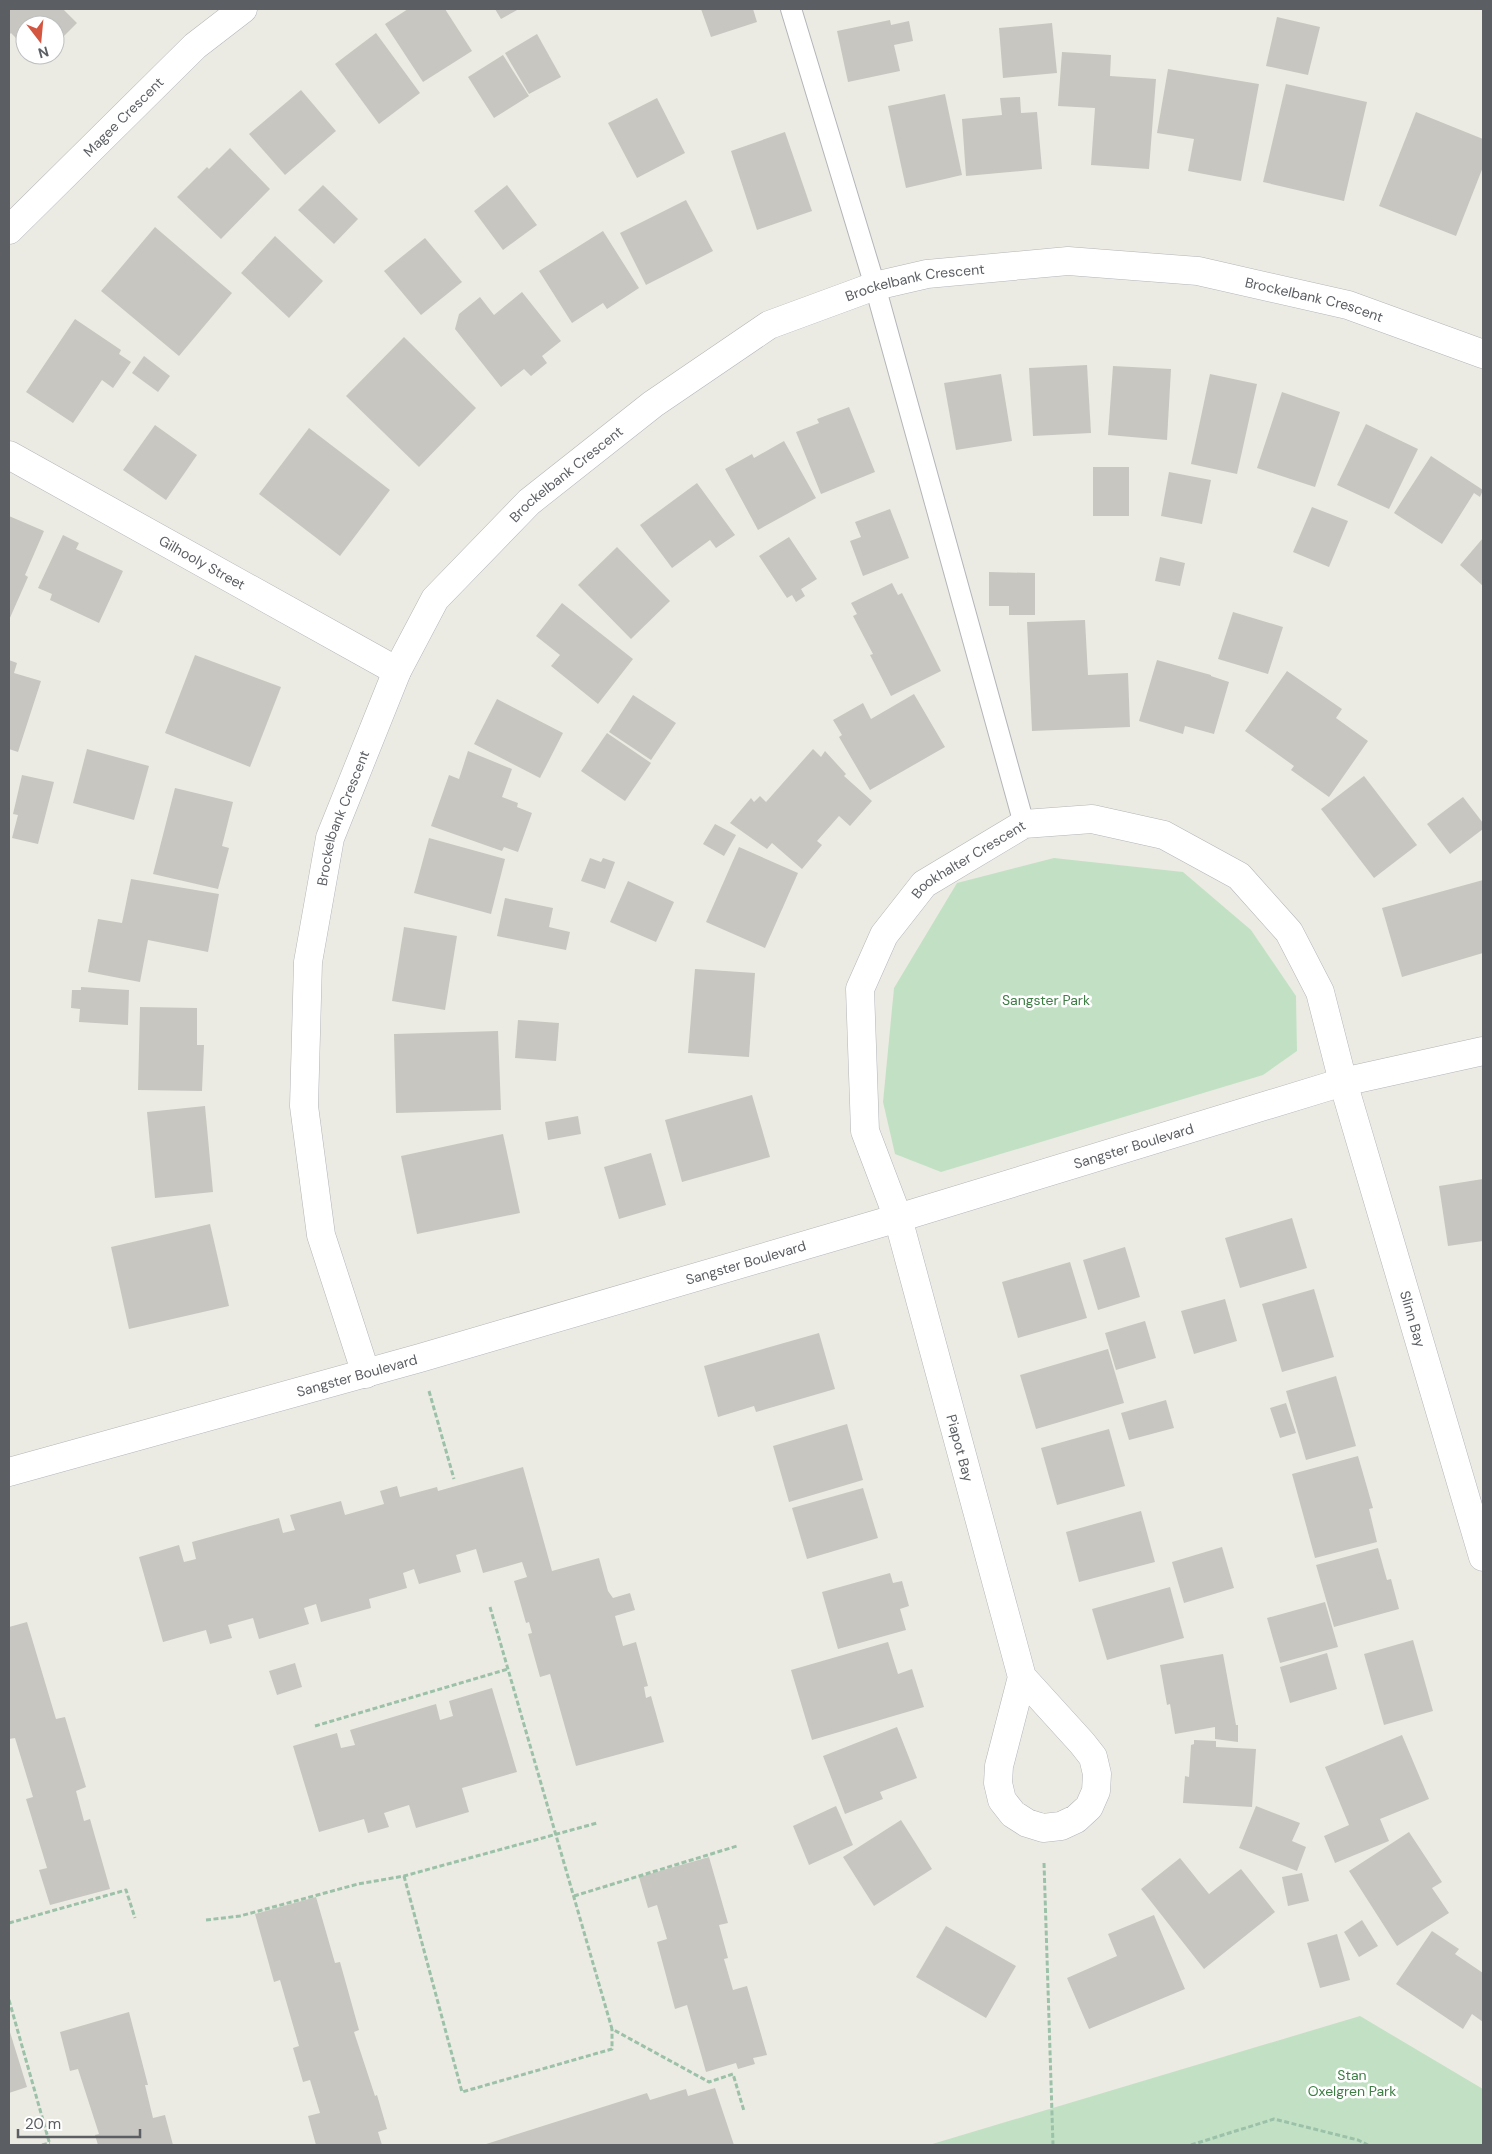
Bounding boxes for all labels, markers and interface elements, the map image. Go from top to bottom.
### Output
north arrow [15,15,65,65]
text: N [36,42,51,63]
street label: Magee Crescent [79,73,167,160]
street label: Brockelbank Crescent [843,260,985,305]
street label: Brockelbank Crescent [1243,273,1386,326]
street label: Brockelbank Crescent [505,422,627,526]
street label: Gilhooly Street [156,531,248,594]
street label: Brockelbank Crescent [313,748,373,887]
street label: Bookhalter Crescent [907,816,1029,902]
park label: Sangster Park [1002,991,1090,1009]
street label: Sangster Boulevard [1071,1119,1196,1173]
street label: Sangster Boulevard [684,1236,808,1289]
street label: Slinn Bay [1396,1289,1430,1350]
street label: Sangster Boulevard [294,1350,419,1401]
street label: Piapot Bay [942,1412,978,1484]
park label: Stan Oxelgren Park [1308,2066,1396,2100]
scale bar [18,2106,140,2138]
text: 20 m [25,2114,61,2134]

